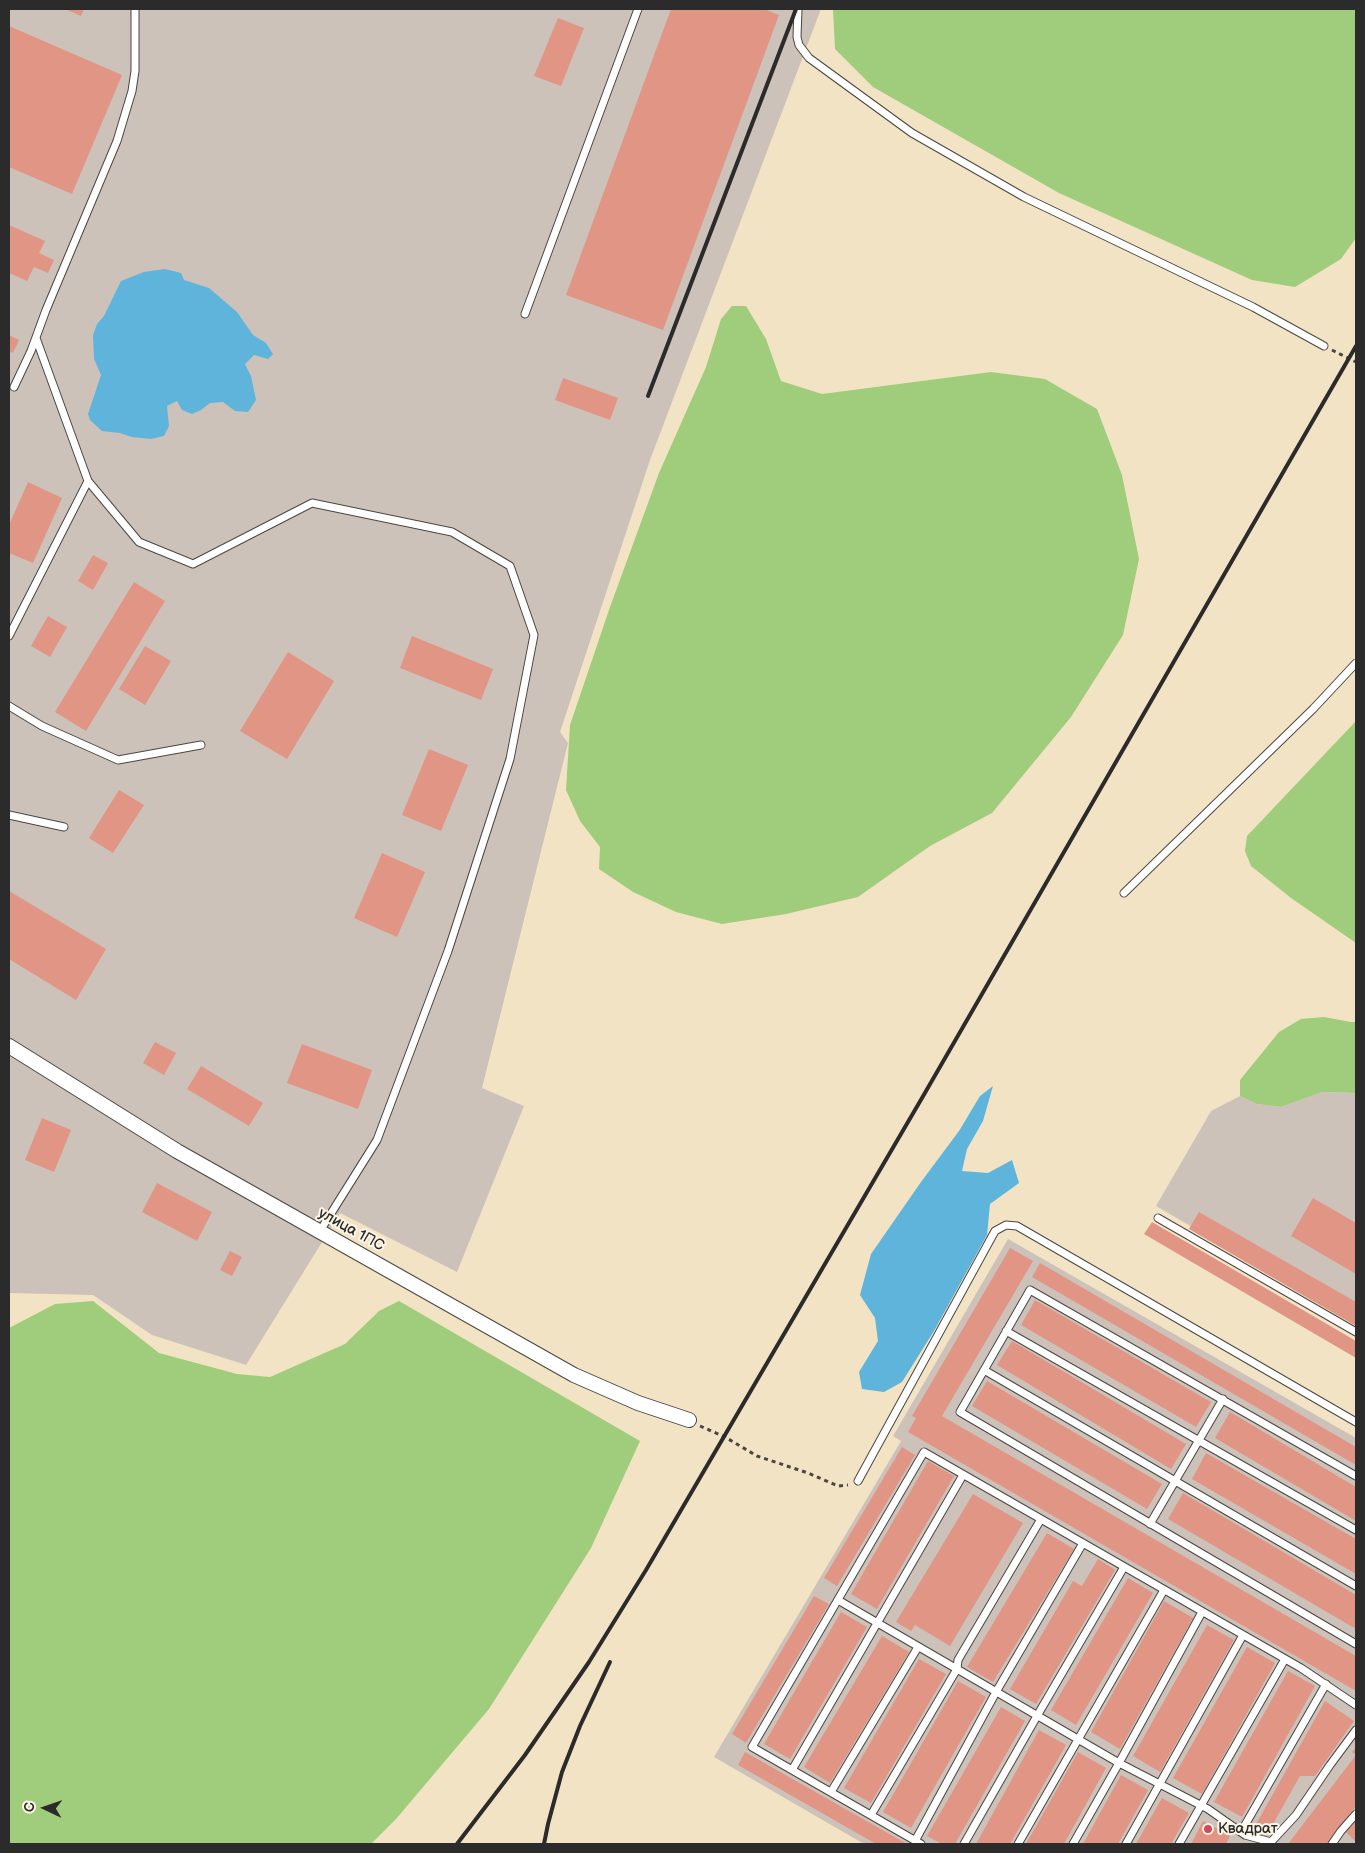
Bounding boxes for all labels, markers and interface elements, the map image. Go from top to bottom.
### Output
street label: улица 1ПС [315,1205,387,1255]
north arrow [20,1783,70,1833]
text: С [21,1802,38,1813]
place label: Квадрат [1218,1820,1278,1838]
marker: Квадрат [1202,1823,1214,1835]

